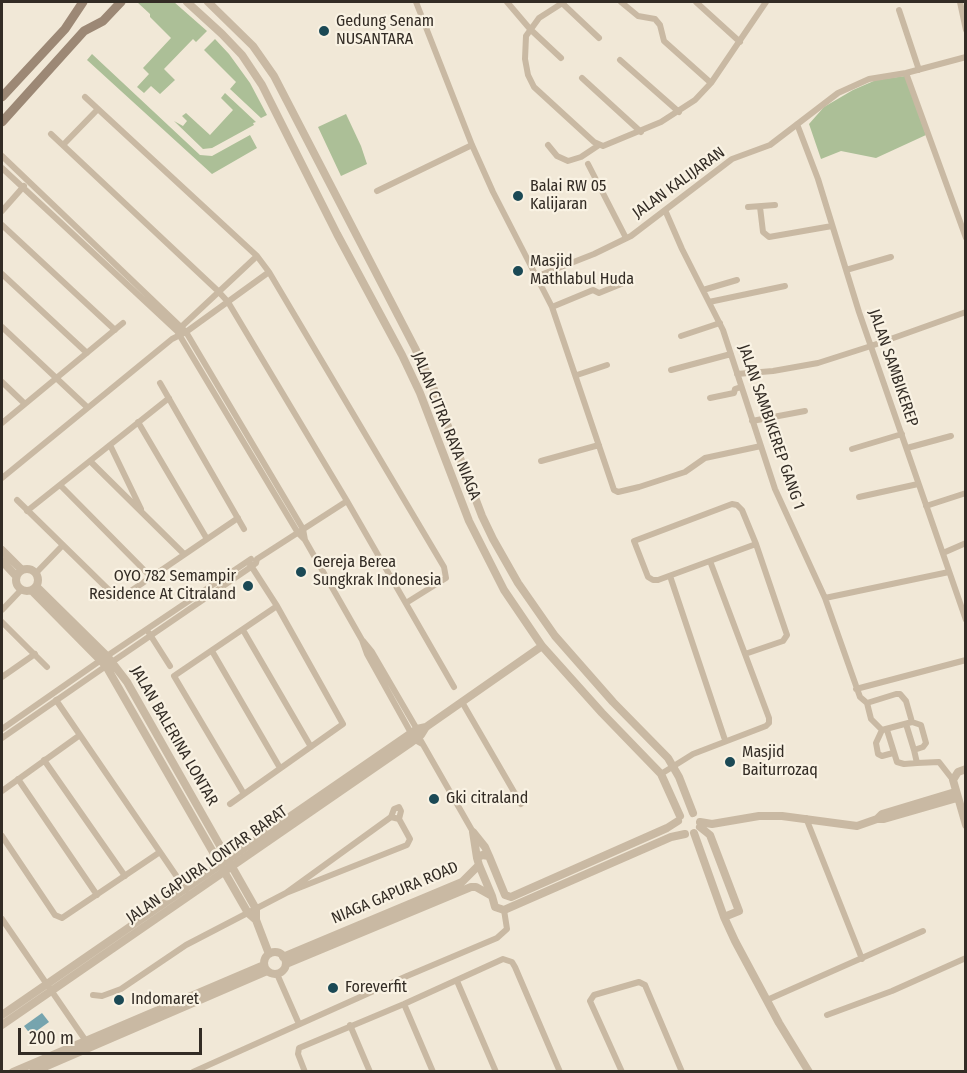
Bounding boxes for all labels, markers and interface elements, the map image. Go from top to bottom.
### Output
place label: Gedung Senam NUSANTARA [336,12,434,50]
marker: Gedung Senam NUSANTARA [317,24,331,38]
street label: JALAN KALIJARAN [629,143,729,223]
place label: Balai RW 05 Kalijaran [530,177,606,215]
marker: Balai RW 05 Kalijaran [511,189,525,203]
place label: Masjid Mathlabul Huda [530,252,634,290]
marker: Masjid Mathlabul Huda [511,264,525,278]
street label: JALAN SAMBIKEREP [864,307,922,429]
street label: JALAN SAMBIKEREP GANG 1 [734,342,808,512]
street label: JALAN CITRA RAYA NIAGA [408,349,484,503]
place label: Gereja Berea Sungkrak Indonesia [313,553,442,591]
marker: Gereja Berea Sungkrak Indonesia [294,565,308,579]
place label: OYO 782 Semampir Residence At Citraland [89,567,236,605]
marker: OYO 782 Semampir Residence At Citraland [241,579,255,593]
street label: JALAN BALERINA LONTAR [126,663,222,809]
place label: Masjid Baiturrozaq [742,743,818,781]
marker: Masjid Baiturrozaq [723,755,737,769]
place label: Gki citraland [446,789,528,809]
marker: Gki citraland [427,792,441,806]
street label: JALAN GAPURA LONTAR BARAT [123,802,291,928]
street label: NIAGA GAPURA ROAD [329,858,461,928]
place label: Foreverfit [345,978,407,998]
marker: Foreverfit [326,981,340,995]
place label: Indomaret [131,990,199,1010]
marker: Indomaret [112,993,126,1007]
scale bar [21,1016,206,1054]
text: 200 m [29,1027,74,1049]

